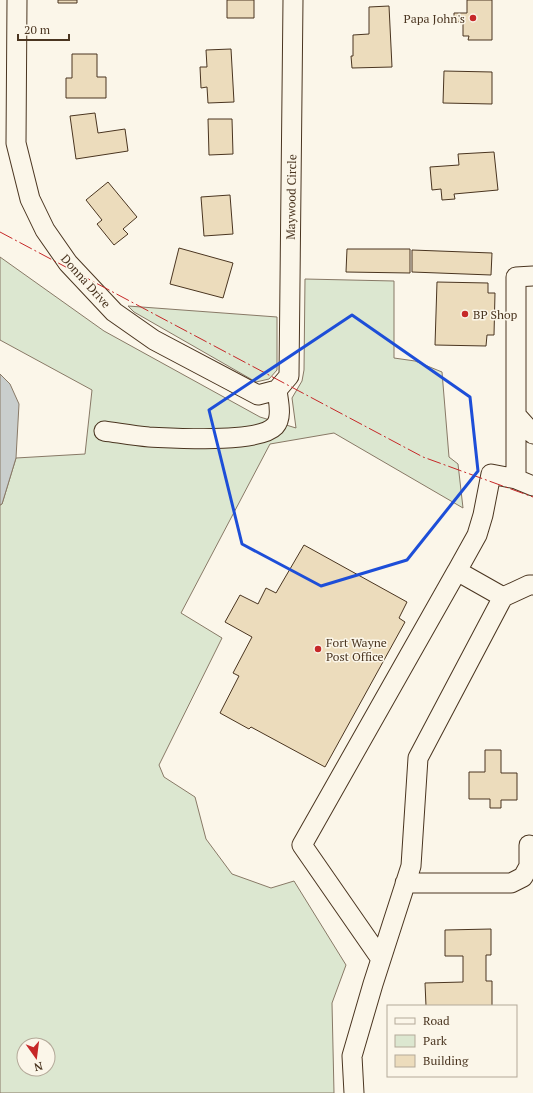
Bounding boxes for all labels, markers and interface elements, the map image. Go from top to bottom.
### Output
place label: Papa John's [404,11,465,26]
marker: Papa John's [468,13,478,23]
scale bar [18,16,69,42]
text: 20 m [24,22,51,37]
street label: Maywood Circle [283,154,299,240]
street label: Donna Drive [58,251,114,311]
place label: BP Shop [473,307,518,322]
marker: BP Shop [460,309,470,319]
place label: Fort Wayne Post Office [326,635,387,664]
marker: Fort Wayne Post Office [313,644,323,654]
legend [387,1005,517,1077]
text: Road [423,1013,450,1028]
text: Park [423,1033,448,1048]
north arrow [16,1037,56,1077]
text: Building [423,1053,469,1068]
text: N [32,1059,44,1075]

